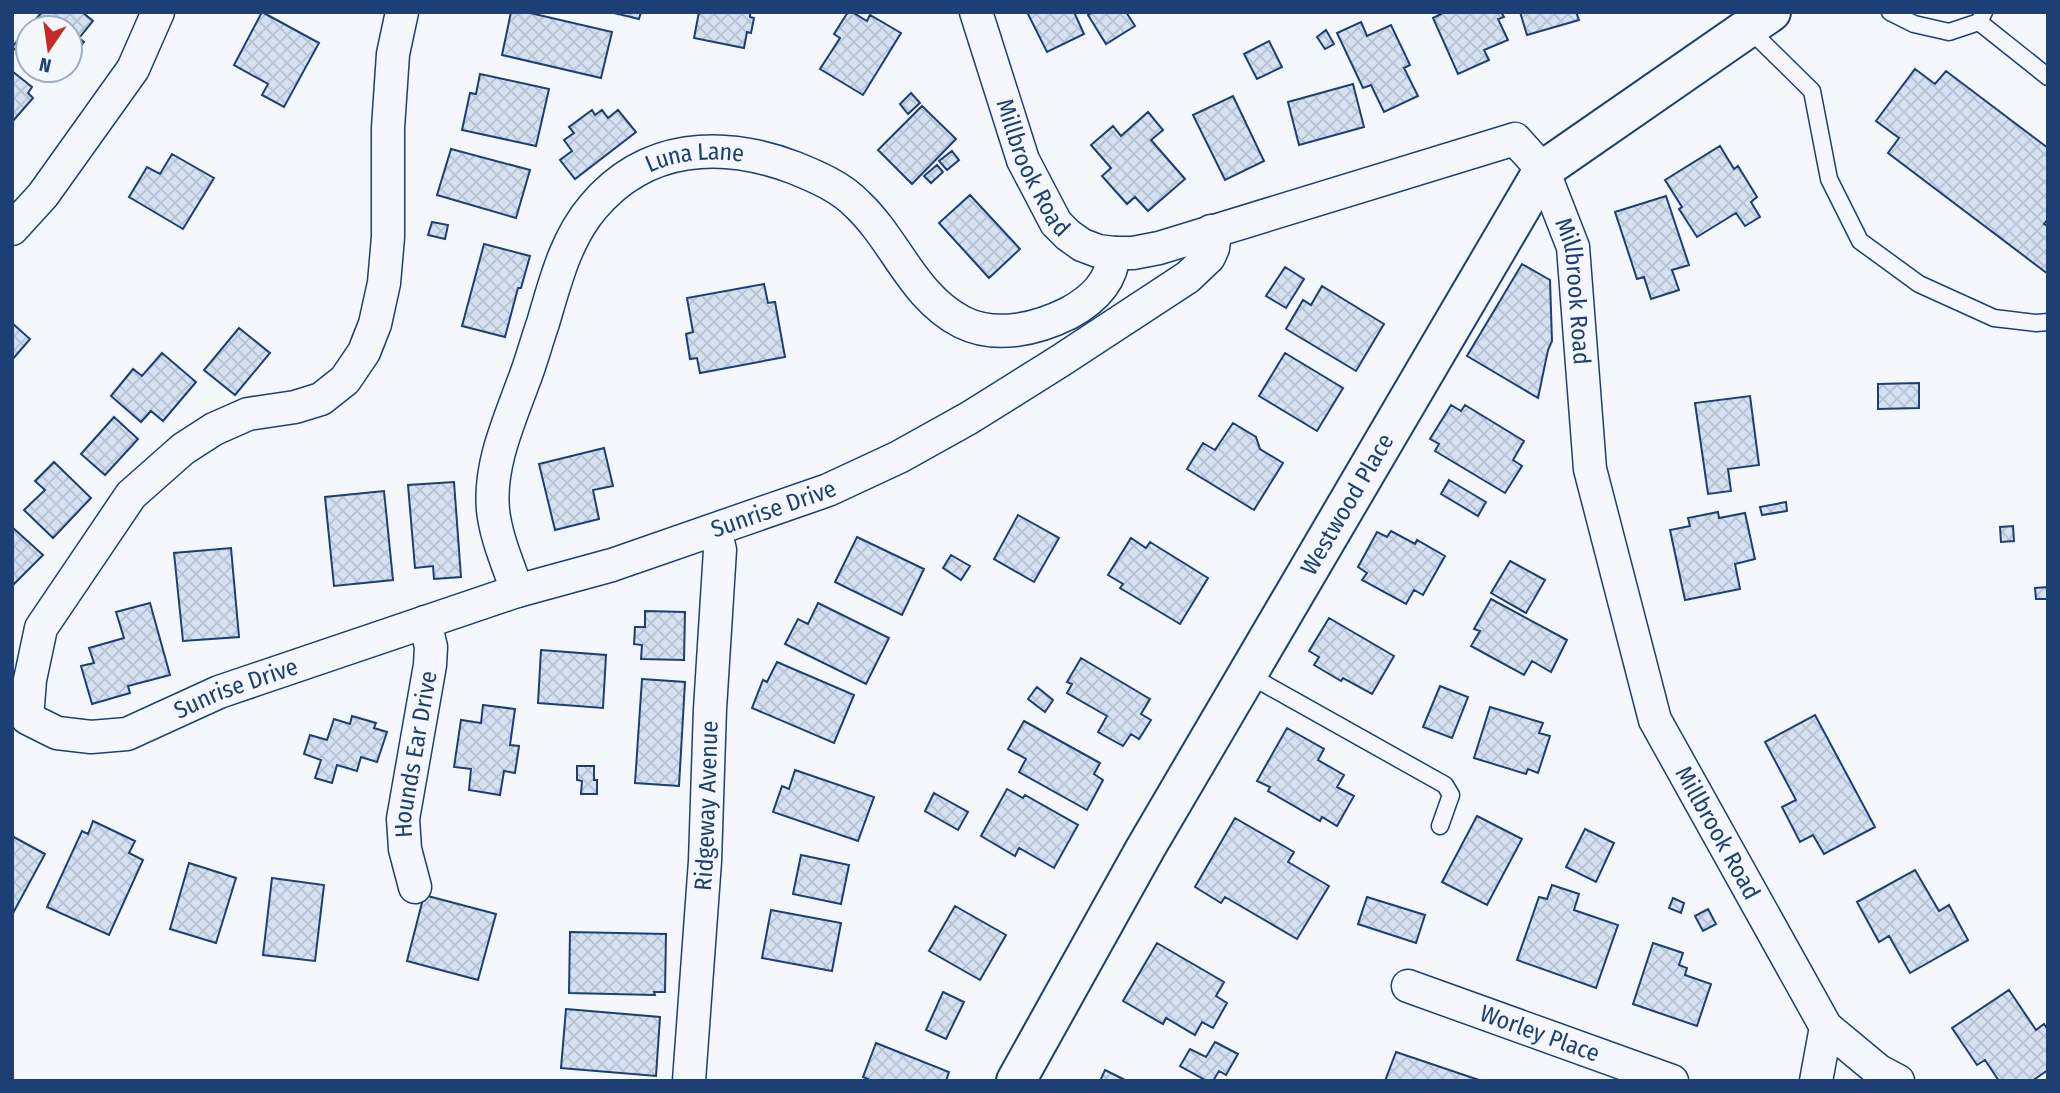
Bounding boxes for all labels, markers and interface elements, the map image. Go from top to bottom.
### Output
north arrow [14,14,84,84]
text: N [37,53,53,78]
street label: Millbrook Road [990,95,1076,243]
street label: Luna Lane [641,137,746,178]
street label: Millbrook Road [1549,214,1596,366]
street label: Westwood Place [1295,429,1399,580]
street label: Sunrise Drive [707,474,841,544]
street label: Sunrise Drive [170,652,301,725]
street label: Hounds Ear Drive [388,669,443,839]
street label: Ridgeway Avenue [689,720,724,892]
street label: Millbrook Road [1670,761,1766,904]
street label: Worley Place [1476,999,1603,1068]

